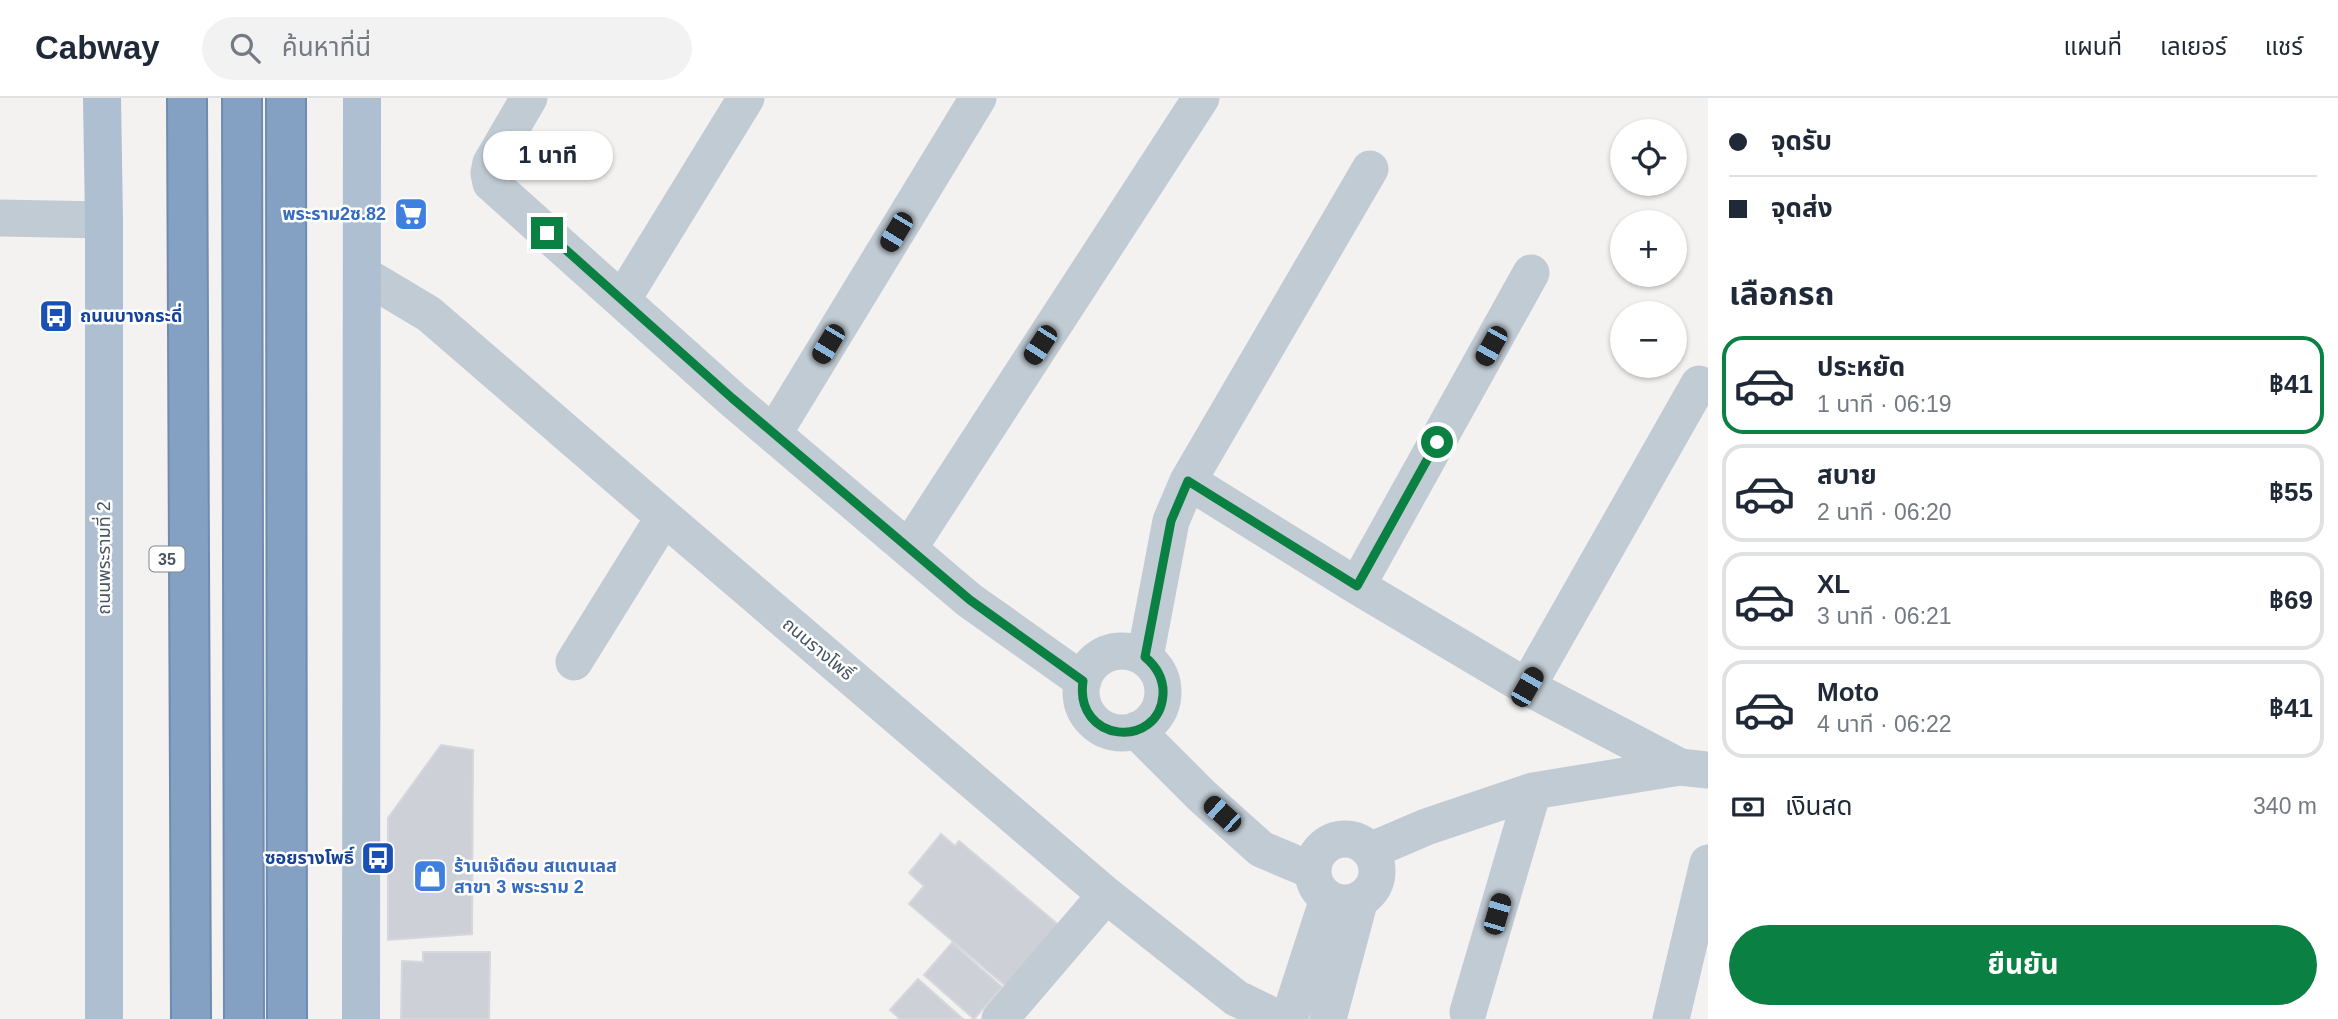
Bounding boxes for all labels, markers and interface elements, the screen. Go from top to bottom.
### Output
search box [202,17,692,80]
text: Cabway [35,29,160,66]
icon: search [226,29,264,67]
text: ค้นหาที่นี่ [282,32,371,62]
text: แผนที่ [2064,33,2122,60]
text: เลเยอร์ [2160,33,2227,60]
text: แชร์ [2265,33,2303,60]
map controls [1610,119,1687,378]
button: locate [1610,119,1687,196]
text: จุดรับ [1771,126,1832,156]
callout: 1 นาที [482,131,612,180]
text: 1 นาที [519,142,577,168]
text: จุดส่ง [1771,193,1833,223]
supermarket icon: พระราม2ซ.82 [392,195,430,233]
place label: พระราม2ซ.82 [282,204,386,224]
car [877,209,916,255]
button: + [1610,210,1687,287]
route end [531,217,563,249]
text: เลือกรถ [1729,276,1834,312]
bus stop icon: ถนนบางกระดี่ [37,297,75,335]
button: − [1610,301,1687,378]
place label: ถนนบางกระดี่ [80,303,182,326]
car [809,321,848,367]
car [1020,322,1061,368]
car [1472,323,1511,369]
text: ประหยัด [1817,352,1905,382]
icon: car [1733,354,1796,417]
text: ฿41 [2269,369,2313,399]
text: 1 นาที · 06:19 [1817,391,1952,417]
route start [1421,426,1453,458]
text: สบาย [1817,460,1877,490]
icon: car [1733,462,1796,525]
text: ฿55 [2269,477,2313,507]
text: 2 นาที · 06:20 [1817,499,1952,525]
street label: ถนนพระรามที่ 2 [91,501,114,615]
road number: 35 [150,546,184,572]
text: XL [1817,569,1850,599]
icon: car [1733,570,1796,633]
text: ฿69 [2269,585,2313,615]
text: 3 นาที · 06:21 [1817,603,1952,629]
street label: ถนนรางโพธิ์ [779,613,858,685]
car [1508,664,1547,710]
text: Moto [1817,677,1879,707]
icon: car [1733,678,1796,741]
text: ฿41 [2269,693,2313,723]
text: 4 นาที · 06:22 [1817,711,1952,737]
icon: cash [1729,788,1767,826]
text: เงินสด [1785,791,1852,821]
car [1200,792,1245,836]
text: 340 m [2253,793,2317,819]
bus stop icon: ซอยรางโพธิ์ [359,839,397,877]
place label: ซอยรางโพธิ์ [265,846,355,868]
place label: ร้านเจ๊เดือน สแตนเลส สาขา 3 พระราม 2 [454,856,617,897]
shop icon: ร้านเจ๊เดือน สแตนเลส สาขา 3 พระราม 2 [411,857,449,895]
car [1482,891,1513,937]
button: ยืนยัน [1729,925,2317,1005]

